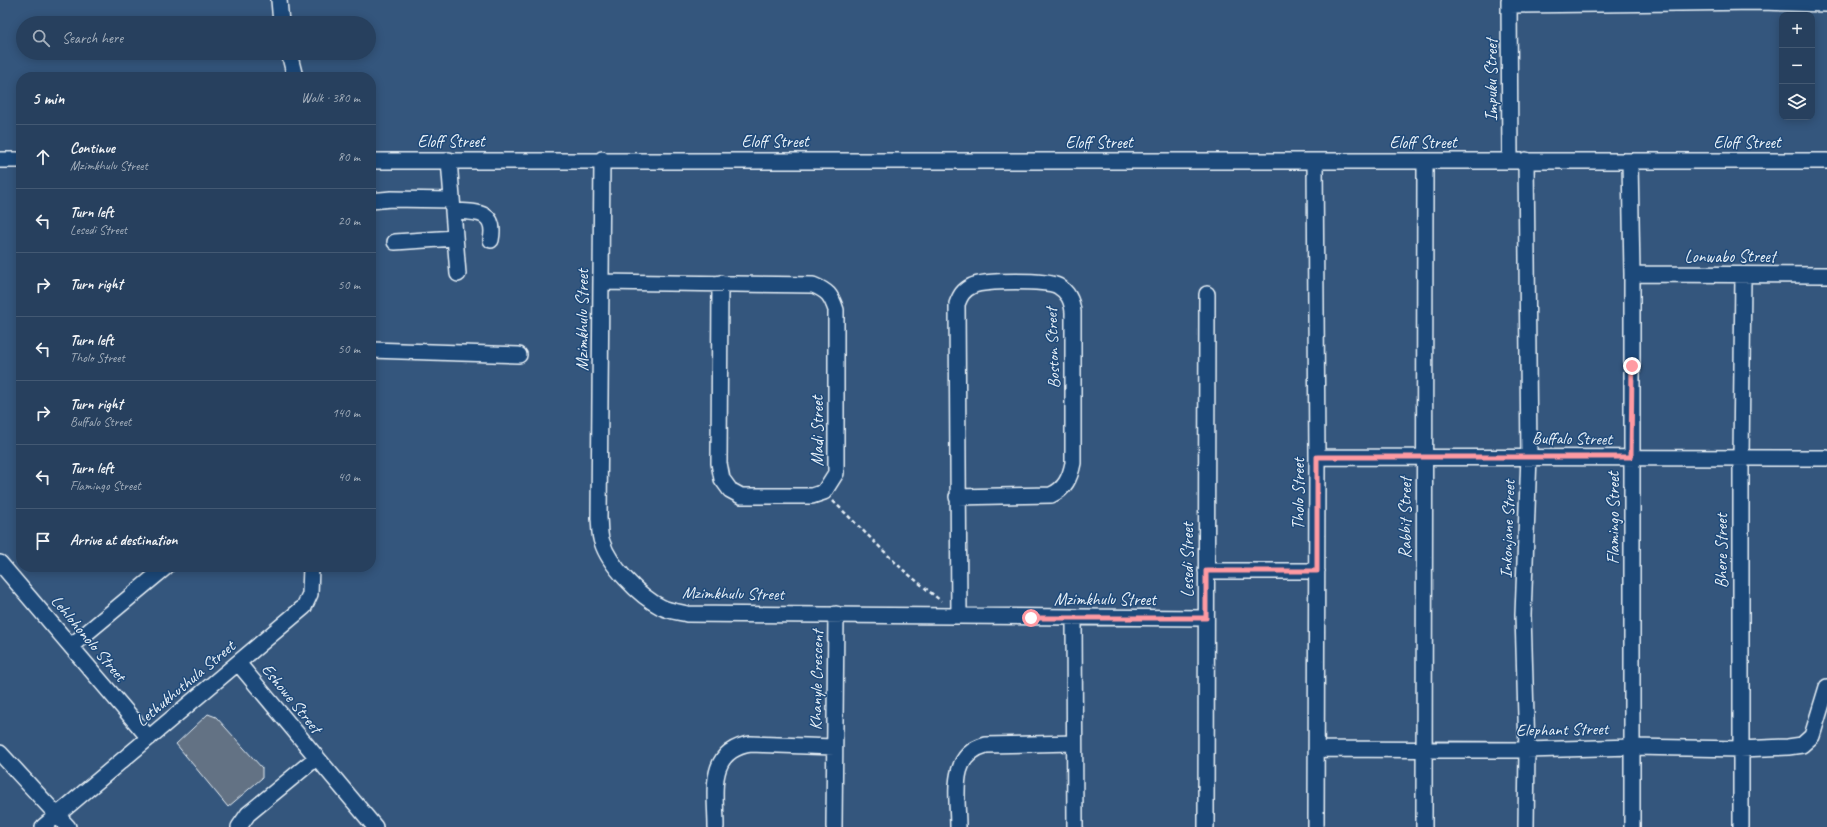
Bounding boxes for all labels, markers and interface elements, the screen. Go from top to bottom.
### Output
map controls [1779,12,1815,120]
button: + [1779,12,1815,48]
search box [16,16,376,60]
icon: search [30,27,52,49]
text: Search here [62,29,123,48]
street label: Impuku Street [1481,36,1502,121]
button: − [1779,48,1815,84]
button: layers [1779,84,1815,120]
text: 5 min [32,88,64,109]
text: Walk · 380 m [301,90,360,106]
street label: Eloff Street [417,131,487,152]
street label: Eloff Street [741,131,811,152]
street label: Eloff Street [1065,132,1135,153]
street label: Eloff Street [1389,132,1459,153]
street label: Eloff Street [1713,132,1783,153]
text: Continue [70,139,115,158]
icon: ahead [32,146,54,168]
text: 80 m [338,149,360,165]
text: Mzimkhulu Street [70,158,148,174]
text: Turn left [70,203,113,222]
icon: left [32,210,54,232]
text: 20 m [338,213,360,229]
text: Lesedi Street [70,222,127,238]
street label: Lonwabo Street [1684,246,1778,267]
street label: Mzimkhulu Street [572,267,593,371]
icon: right [32,274,54,296]
text: Turn right [70,275,123,294]
text: 50 m [338,277,360,293]
street label: Boston Street [1041,305,1064,389]
text: Turn left [70,331,113,350]
icon: left [32,338,54,360]
text: 50 m [338,341,360,357]
text: Tholo Street [70,350,125,366]
route end [1623,357,1641,375]
street label: Madi Street [807,393,828,466]
text: Turn right [70,395,123,414]
icon: right [32,402,54,424]
text: 140 m [332,405,360,421]
text: Buffalo Street [70,414,131,430]
street label: Buffalo Street [1532,427,1615,450]
street label: Tholo Street [1288,456,1309,530]
text: Turn left [70,459,113,478]
icon: left [32,466,54,488]
text: 40 m [338,469,360,485]
street label: Flamingo Street [1603,469,1624,564]
street label: Rabbit Street [1395,475,1416,559]
street label: Inkonjane Street [1495,477,1520,579]
text: Flamingo Street [70,478,141,494]
street label: Bhere Street [1711,511,1732,588]
street label: Lesedi Street [1177,520,1198,597]
icon: arrive [32,530,54,552]
text: Arrive at destination [70,531,177,550]
street label: Mzimkhulu Street [682,582,786,605]
street label: Mzimkhulu Street [1054,589,1158,610]
street label: Lehlohonolo Street [46,591,132,688]
route start [1022,609,1040,627]
street label: Khanyle Crescent [805,627,828,730]
street label: Lethukhuthula Street [131,634,241,731]
street label: Eshowe Street [257,659,328,739]
street label: Elephant Street [1516,718,1611,741]

